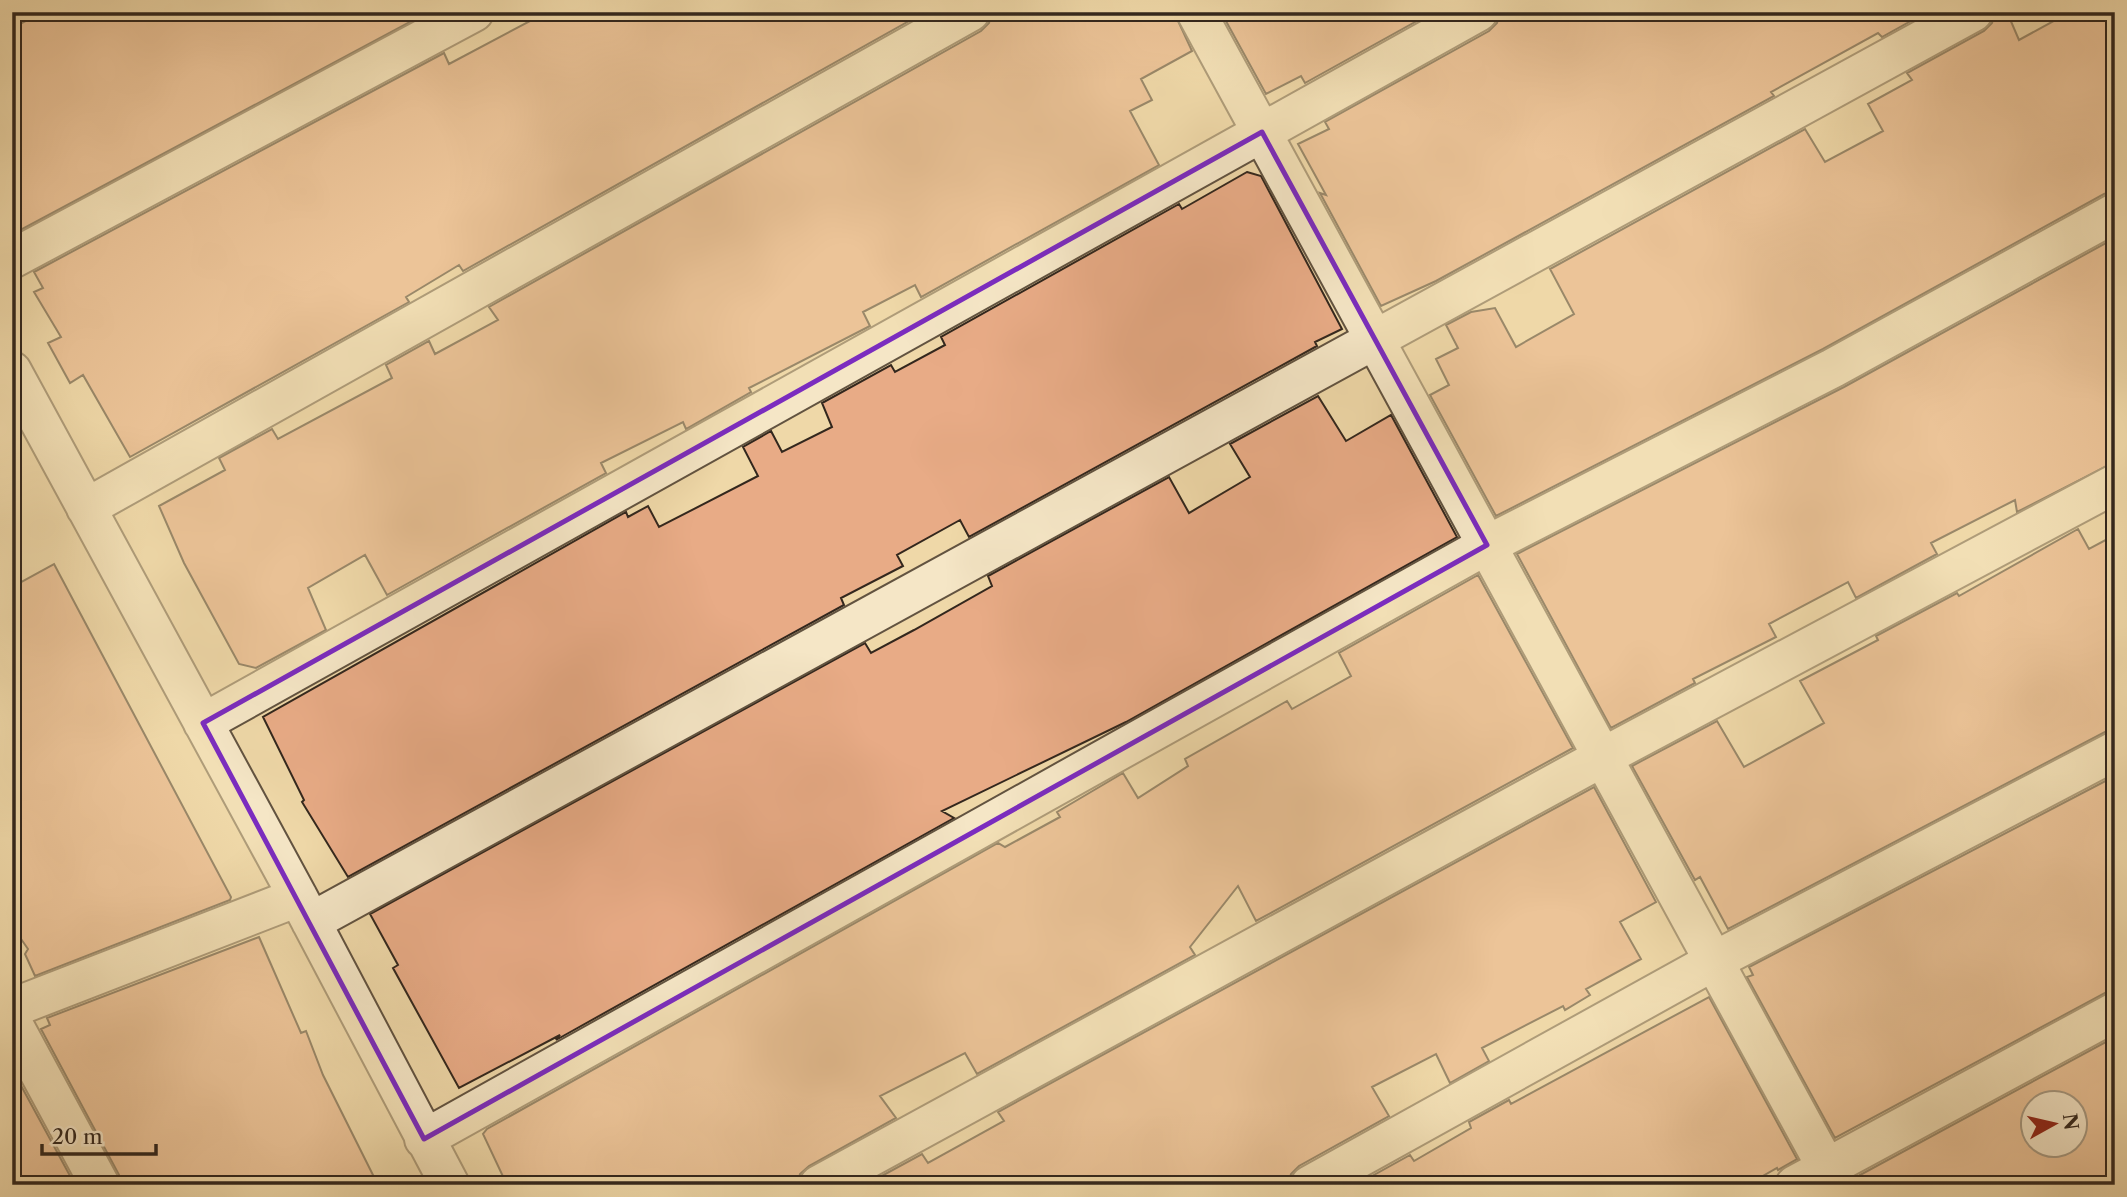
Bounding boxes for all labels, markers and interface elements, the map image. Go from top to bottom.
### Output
north arrow [2018,1088,2088,1158]
text: N [2058,1112,2083,1131]
scale bar [42,1113,156,1157]
text: 20 m [52,1124,103,1149]

